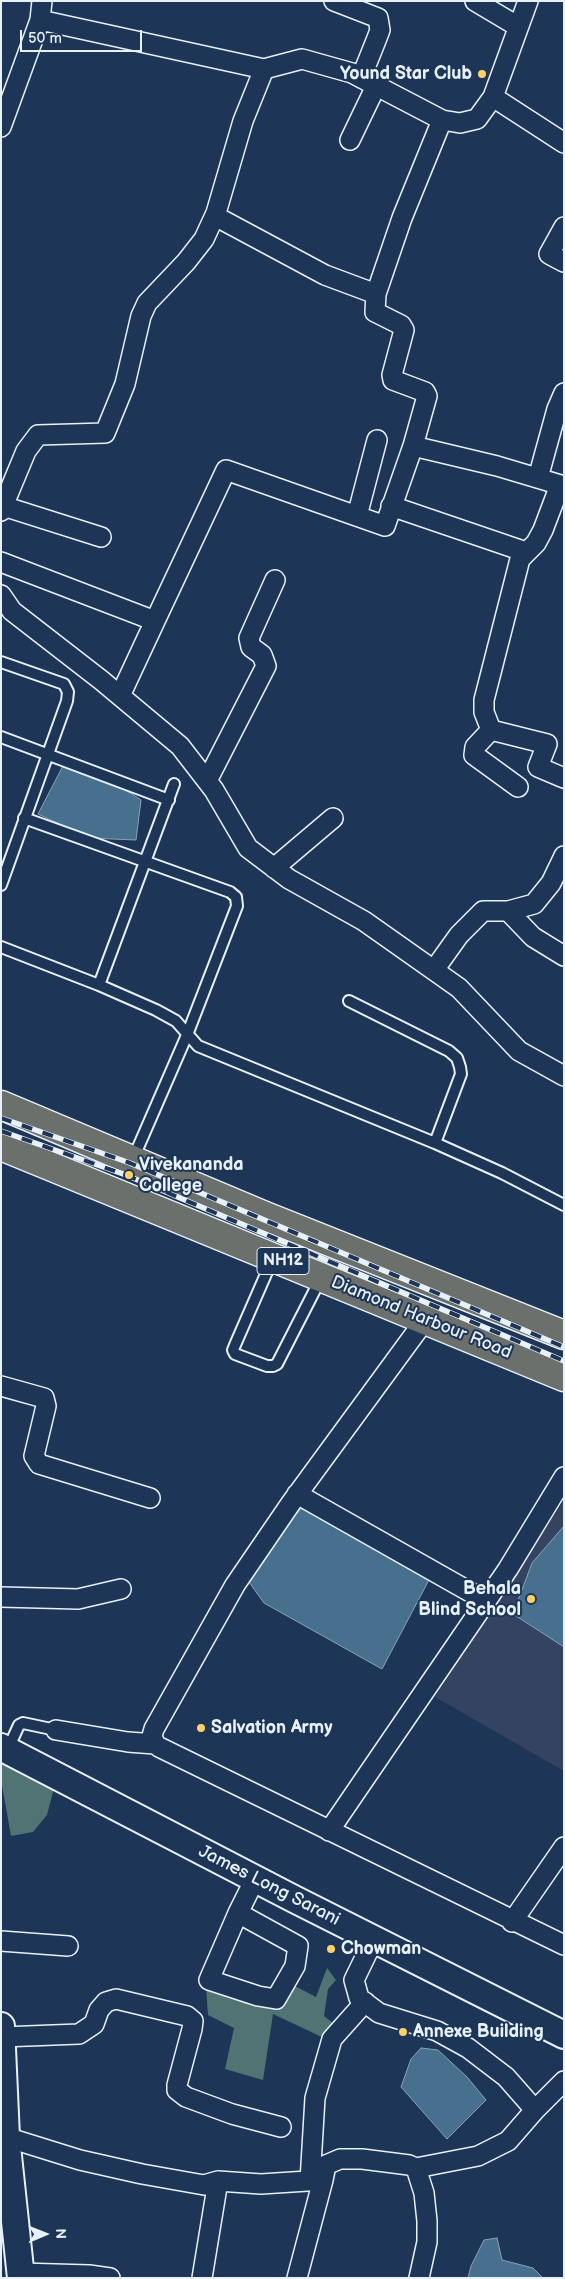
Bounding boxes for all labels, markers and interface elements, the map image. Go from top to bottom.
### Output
scale bar [22,20,145,52]
text: 50 m [28,29,62,48]
place label: Yound Star Club [340,63,472,85]
marker: Yound Star Club [476,68,488,80]
place label: Vivekananda College [139,1154,244,1196]
marker: Vivekananda College [123,1169,135,1181]
road number: NH12 [257,1248,309,1274]
street label: Diamond Harbour Road [328,1272,514,1364]
place label: Behala Blind School [418,1578,521,1620]
marker: Behala Blind School [525,1593,537,1605]
place label: Salvation Army [211,1717,332,1739]
marker: Salvation Army [195,1722,207,1734]
street label: James Long Sarani [195,1841,343,1931]
place label: Chowman [341,1938,421,1960]
marker: Chowman [325,1943,337,1955]
place label: Annexe Building [413,2021,544,2043]
marker: Annexe Building [397,2026,409,2038]
north arrow [20,2209,70,2259]
text: N [52,2228,69,2239]

